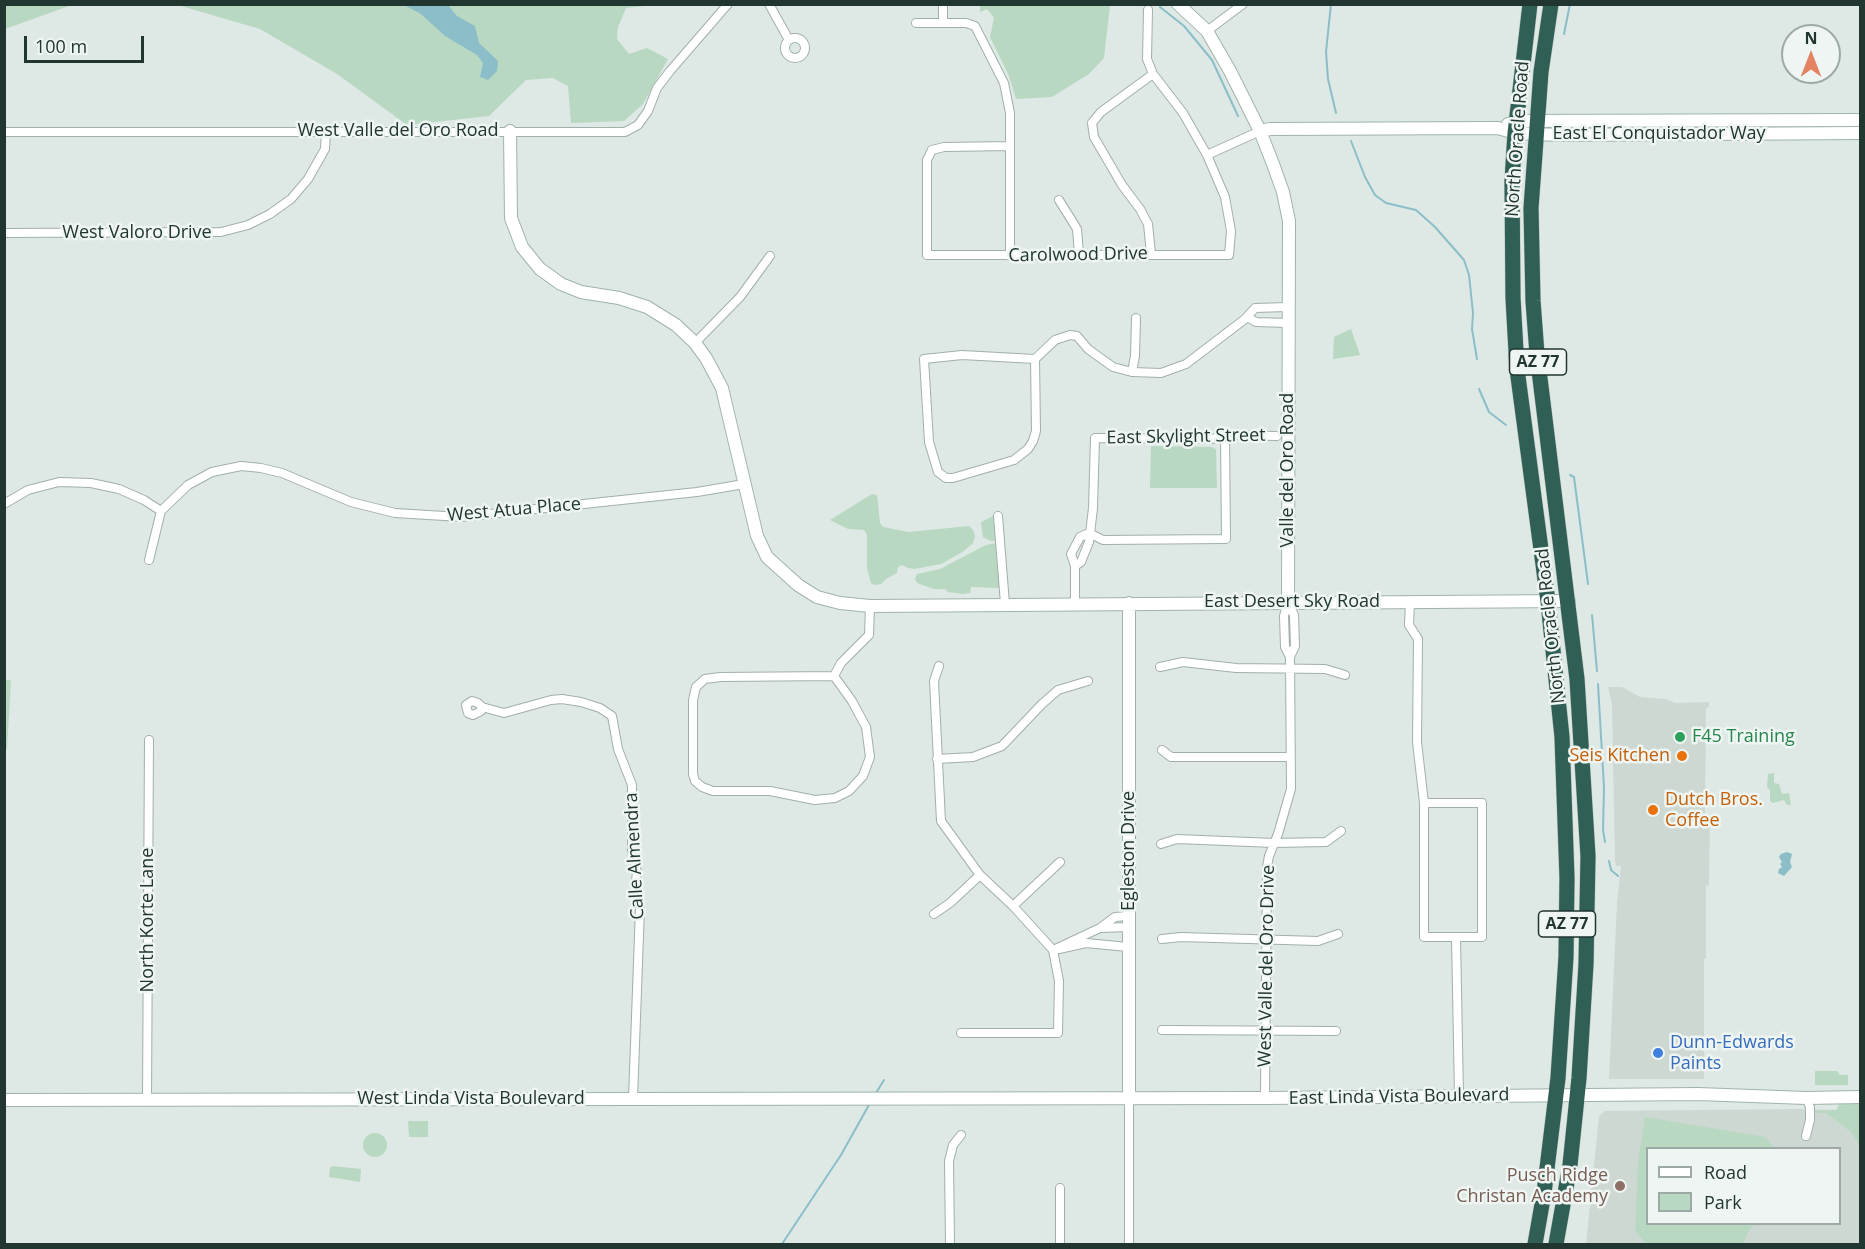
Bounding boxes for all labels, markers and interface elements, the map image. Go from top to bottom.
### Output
scale bar [27,24,147,62]
north arrow [1781,24,1841,84]
text: N [1804,27,1818,49]
text: 100 m [35,34,87,58]
street label: North Oracle Road [1502,60,1534,218]
street label: West Valle del Oro Road [297,120,499,142]
street label: East El Conquistador Way [1552,123,1766,145]
street label: West Valoro Drive [62,222,212,244]
street label: Carolwood Drive [1008,243,1148,267]
road number: AZ 77 [1510,349,1566,375]
street label: Valle del Oro Road [1277,393,1299,547]
street label: East Skylight Street [1106,425,1266,449]
street label: West Atua Place [446,493,582,527]
street label: North Oracle Road [1532,547,1570,705]
street label: East Desert Sky Road [1204,591,1380,613]
place label: F45 Training [1692,726,1795,748]
marker: F45 Training [1673,730,1687,744]
place label: Seis Kitchen [1569,745,1670,767]
marker: Seis Kitchen [1675,749,1689,763]
place label: Dutch Bros. Coffee [1665,789,1763,832]
street label: Egleston Drive [1118,791,1140,911]
street label: Calle Almendra [621,792,649,920]
marker: Dutch Bros. Coffee [1646,803,1660,817]
street label: North Korte Lane [137,848,159,992]
street label: West Valle del Oro Drive [1254,865,1280,1067]
road number: AZ 77 [1538,911,1596,937]
place label: Dunn-Edwards Paints [1670,1032,1794,1074]
marker: Dunn-Edwards Paints [1651,1046,1665,1060]
street label: East Linda Vista Boulevard [1288,1084,1510,1110]
street label: West Linda Vista Boulevard [357,1088,585,1110]
legend [1646,1147,1841,1225]
text: Road [1704,1160,1747,1184]
place label: Pusch Ridge Christan Academy [1456,1165,1608,1208]
marker: Pusch Ridge Christan Academy [1613,1179,1627,1193]
text: Park [1704,1190,1742,1214]

